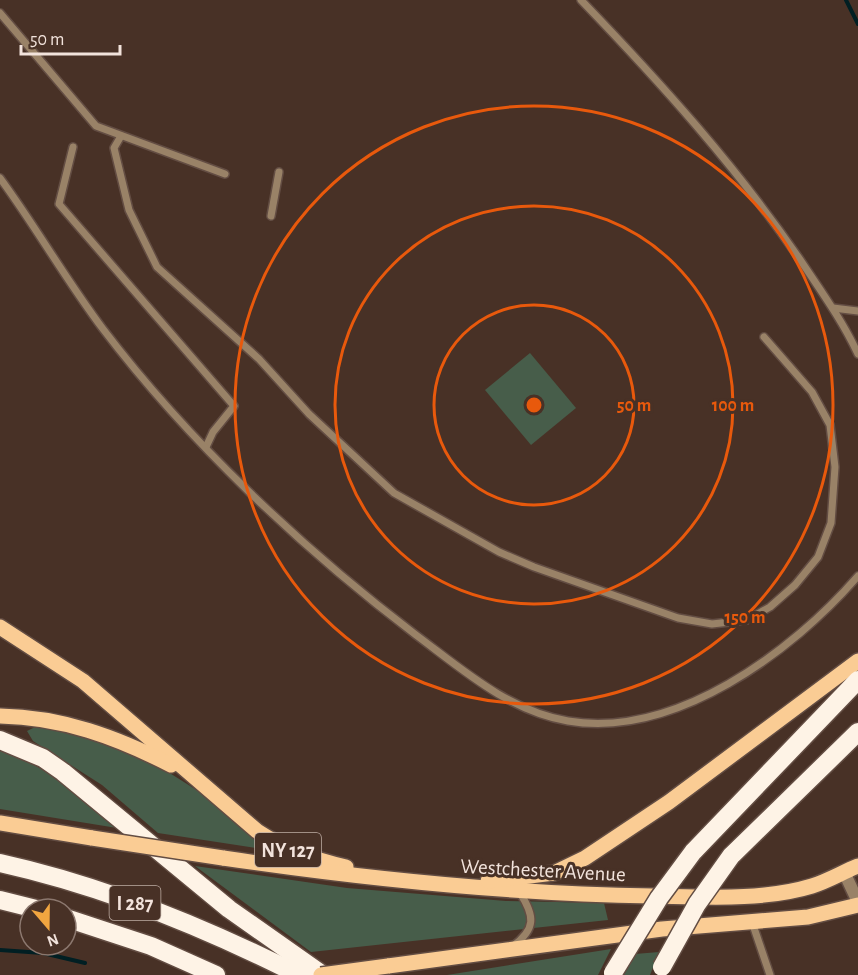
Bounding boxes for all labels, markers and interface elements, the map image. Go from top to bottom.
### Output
scale bar [21,18,120,56]
text: 50 m [30,31,64,49]
centre of rings [524,395,544,415]
text: 50 m [617,397,651,415]
text: 100 m [712,397,754,415]
text: 150 m [725,609,765,627]
road number: NY 127 [255,833,321,867]
street label: Westchester Avenue [460,856,626,885]
road number: I 287 [110,886,160,920]
north arrow [18,897,78,957]
text: N [45,931,61,950]

